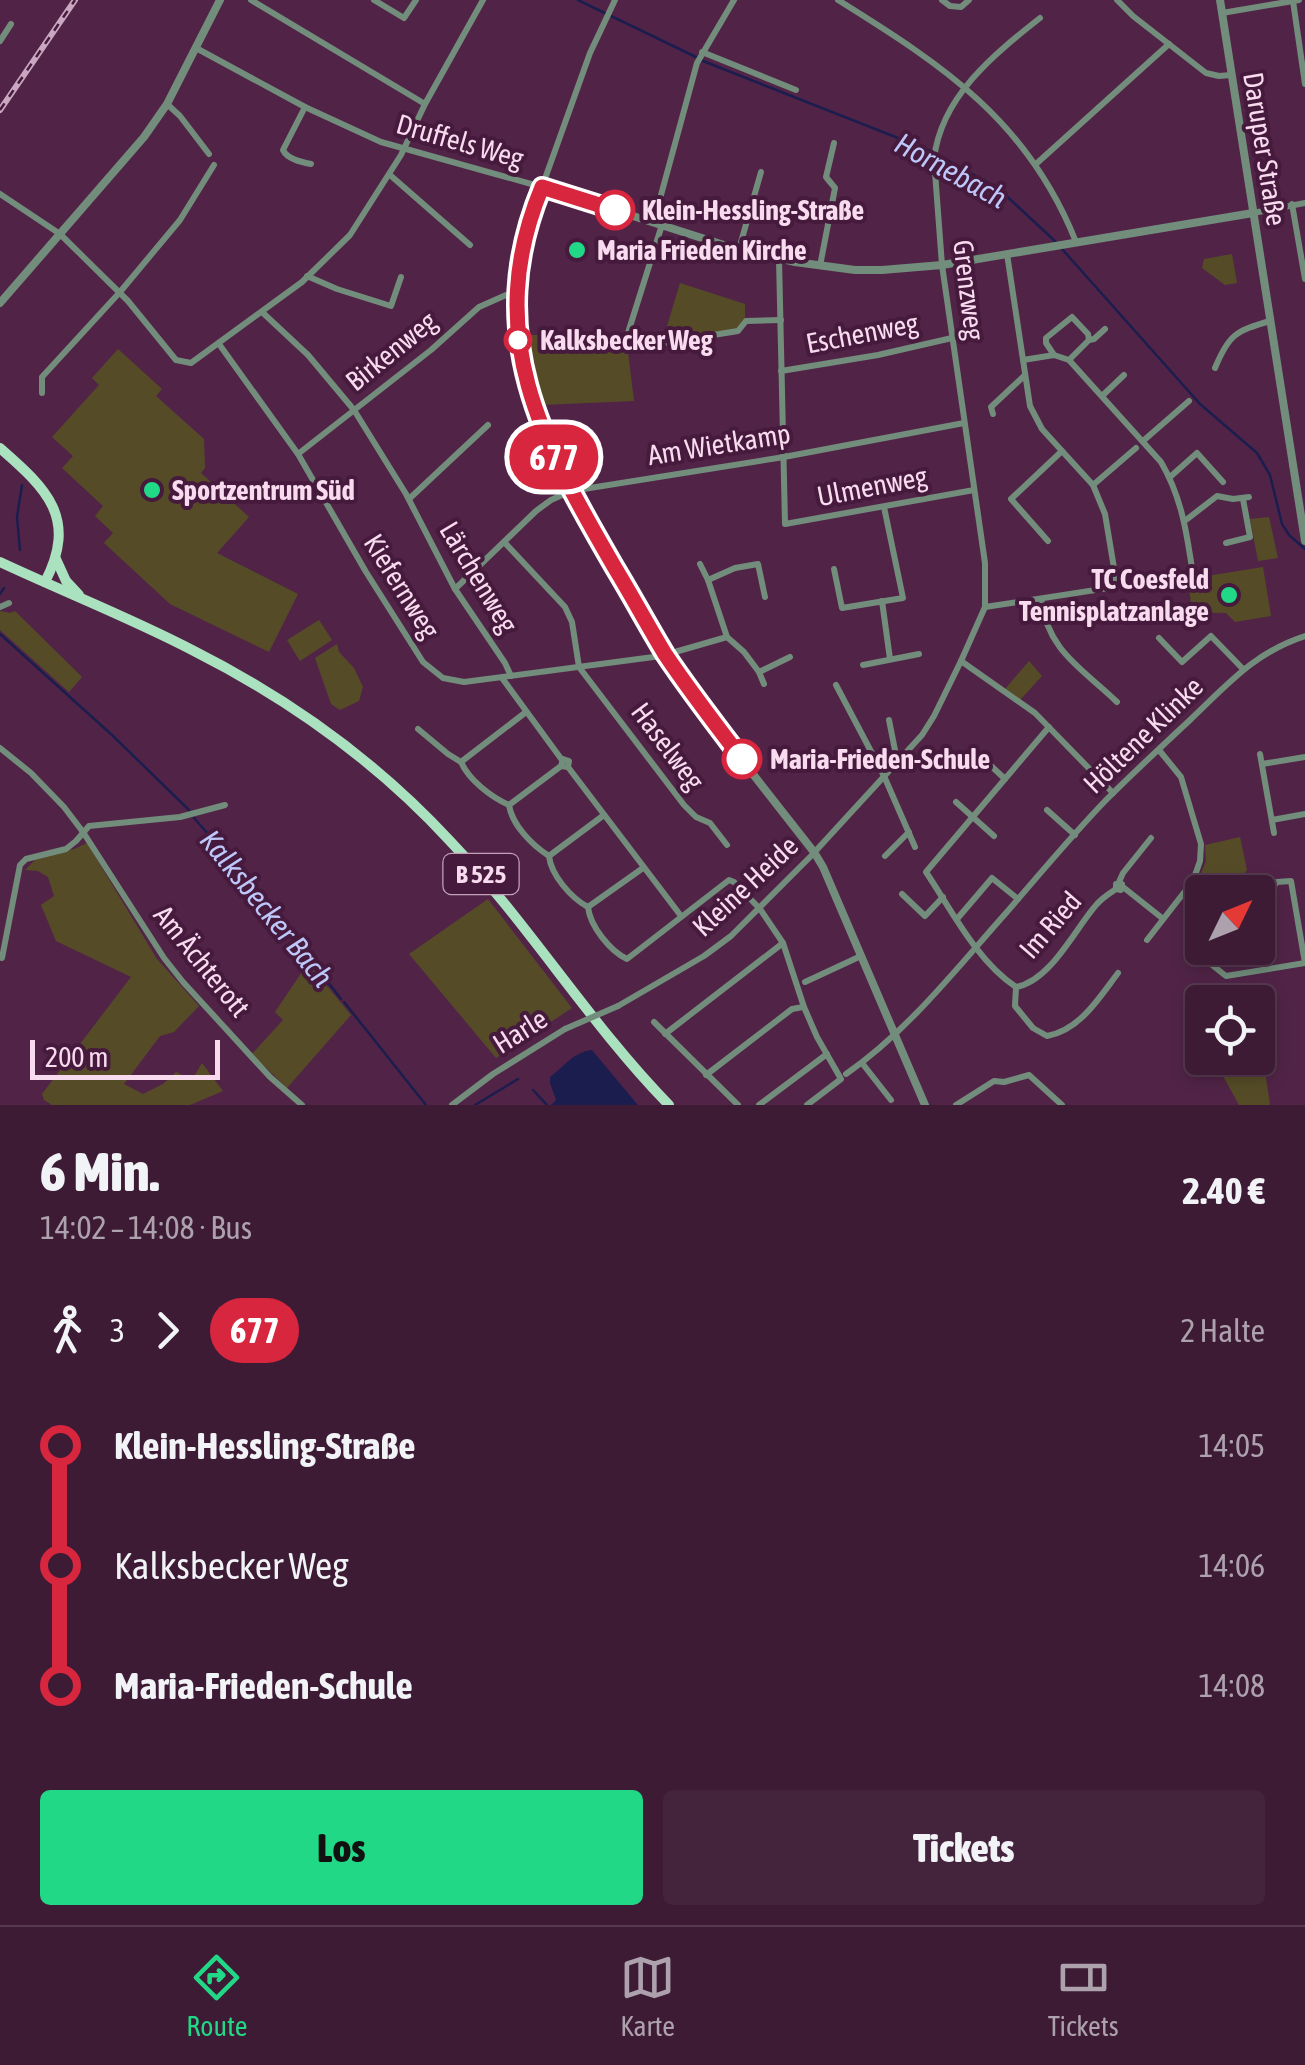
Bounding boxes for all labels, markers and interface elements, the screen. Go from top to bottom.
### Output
street label: Daruper Straße [1237,70,1293,228]
street label: Druffels Weg [393,108,527,174]
water label: Hornebach [889,125,1013,215]
marker: Klein-Hessling-Straße [596,191,634,229]
place label: Klein-Hessling-Straße [642,194,864,226]
place label: Maria Frieden Kirche [597,234,807,266]
street label: Grenzweg [947,238,991,342]
marker: Maria Frieden Kirche [566,239,588,261]
street label: Birkenweg [339,305,443,397]
street label: Eschenweg [803,306,921,360]
place label: Kalksbecker Weg [540,324,714,356]
marker: Kalksbecker Weg [505,327,531,353]
street label: Am Wietkamp [645,417,793,471]
line badge: 677 [496,424,612,490]
text: 677 [529,437,579,477]
street label: Ulmenweg [814,460,930,512]
place label: Sportzentrum Süd [172,474,355,506]
marker: Sportzentrum Süd [141,479,163,501]
street label: Lärchenweg [433,516,525,638]
street label: Kiefernweg [358,528,446,644]
place label: TC Coesfeld Tennisplatzanlage [1019,563,1209,627]
marker: TC Coesfeld Tennisplatzanlage [1218,584,1240,606]
street label: Höltene Klinke [1077,670,1209,800]
street label: Haselweg [625,696,711,796]
marker: Maria-Frieden-Schule [723,740,761,778]
place label: Maria-Frieden-Schule [770,743,990,775]
water label: Kalksbecker Bach [194,823,340,993]
street label: Kleine Heide [686,829,804,943]
road number: B 525 [444,854,518,894]
north arrow [1185,875,1275,965]
map controls [1185,875,1275,1075]
street label: Im Ried [1013,885,1087,965]
street label: Am Ächterott [148,899,256,1023]
button: locate [1185,985,1275,1075]
street label: Harle [487,1002,553,1060]
scale bar [30,1035,220,1080]
text: 200 m [45,1041,108,1073]
text: 6 Min. [40,1140,159,1203]
text: 2.40 € [1182,1169,1265,1212]
text: 14:02 – 14:08 · Bus [40,1209,252,1246]
icon: walk [40,1303,95,1358]
icon: forward [140,1303,195,1358]
text: 677 [230,1310,279,1350]
text: 3 [110,1312,125,1349]
text: 2 Halte [1180,1312,1265,1349]
text: Klein-Hessling-Straße [114,1424,416,1467]
text: 14:05 [1199,1427,1265,1464]
text: Kalksbecker Weg [114,1544,349,1587]
text: 14:06 [1199,1547,1265,1584]
text: Maria-Frieden-Schule [114,1664,413,1707]
text: 14:08 [1199,1667,1265,1704]
button: Los [40,1790,643,1905]
button: Tickets [663,1790,1265,1905]
tab: Route [186,1950,247,2042]
tab: Karte [620,1950,675,2042]
tab: Tickets [1048,1950,1119,2042]

